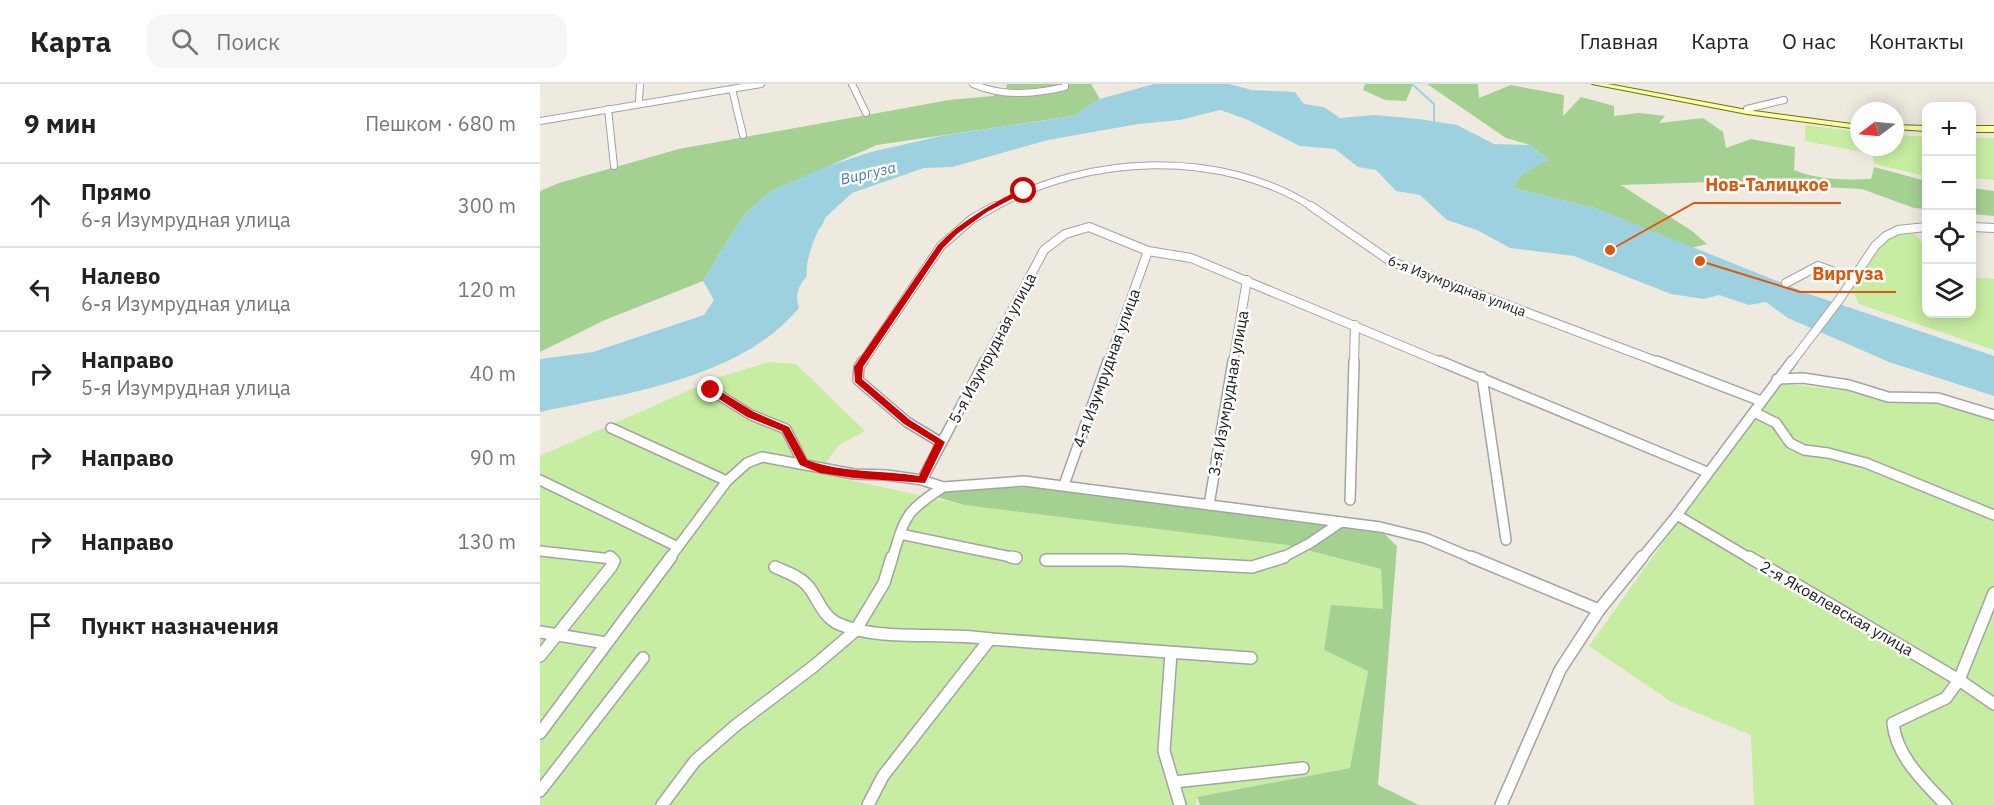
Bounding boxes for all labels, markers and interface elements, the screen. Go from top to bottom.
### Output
search box [147,14,567,68]
text: Карта [30,23,111,60]
icon: search [168,25,201,58]
text: Поиск [216,27,280,56]
text: Главная [1580,27,1658,55]
text: Карта [1691,27,1749,55]
text: О нас [1782,27,1836,55]
text: Контакты [1869,27,1964,55]
north arrow [1850,102,1904,156]
map controls [1922,102,1976,318]
button: + [1922,102,1976,156]
text: 9 мин [24,106,96,140]
text: Пешком · 680 m [365,110,516,137]
button: − [1922,156,1976,210]
water label: Виргуза [838,157,898,189]
callout: Нов-Талицкое [1694,167,1841,203]
text: Нов-Талицкое [1705,173,1829,196]
text: Прямо [81,177,151,206]
route start [1010,177,1036,203]
icon: ahead [24,189,57,222]
text: 300 m [458,192,516,219]
text: 6-я Изумрудная улица [81,206,291,233]
button: locate [1922,210,1976,264]
street label: 6-я Изумрудная улица [1385,251,1529,321]
callout: Виргуза [1800,256,1896,292]
text: Налево [81,261,160,290]
text: Виргуза [1812,262,1884,285]
button: layers [1922,264,1976,318]
street label: 5-я Изумрудная улица [944,269,1040,427]
icon: left [24,273,57,306]
text: 120 m [458,276,516,303]
street label: 4-я Изумрудная улица [1068,285,1144,450]
text: 6-я Изумрудная улица [81,290,291,317]
street label: 3-я Изумрудная улица [1204,308,1252,477]
text: Направо [81,345,174,374]
icon: right [24,357,57,390]
text: 40 m [470,360,516,387]
text: 5-я Изумрудная улица [81,374,291,401]
route end [697,376,723,402]
icon: right [24,441,57,474]
text: Направо [81,443,174,472]
text: 90 m [470,444,516,471]
icon: right [24,525,57,558]
text: Направо [81,527,174,556]
text: 130 m [458,528,516,555]
street label: 2-я Яковлевская улица [1757,556,1918,660]
icon: arrive [24,609,57,642]
text: Пункт назначения [81,611,279,640]

